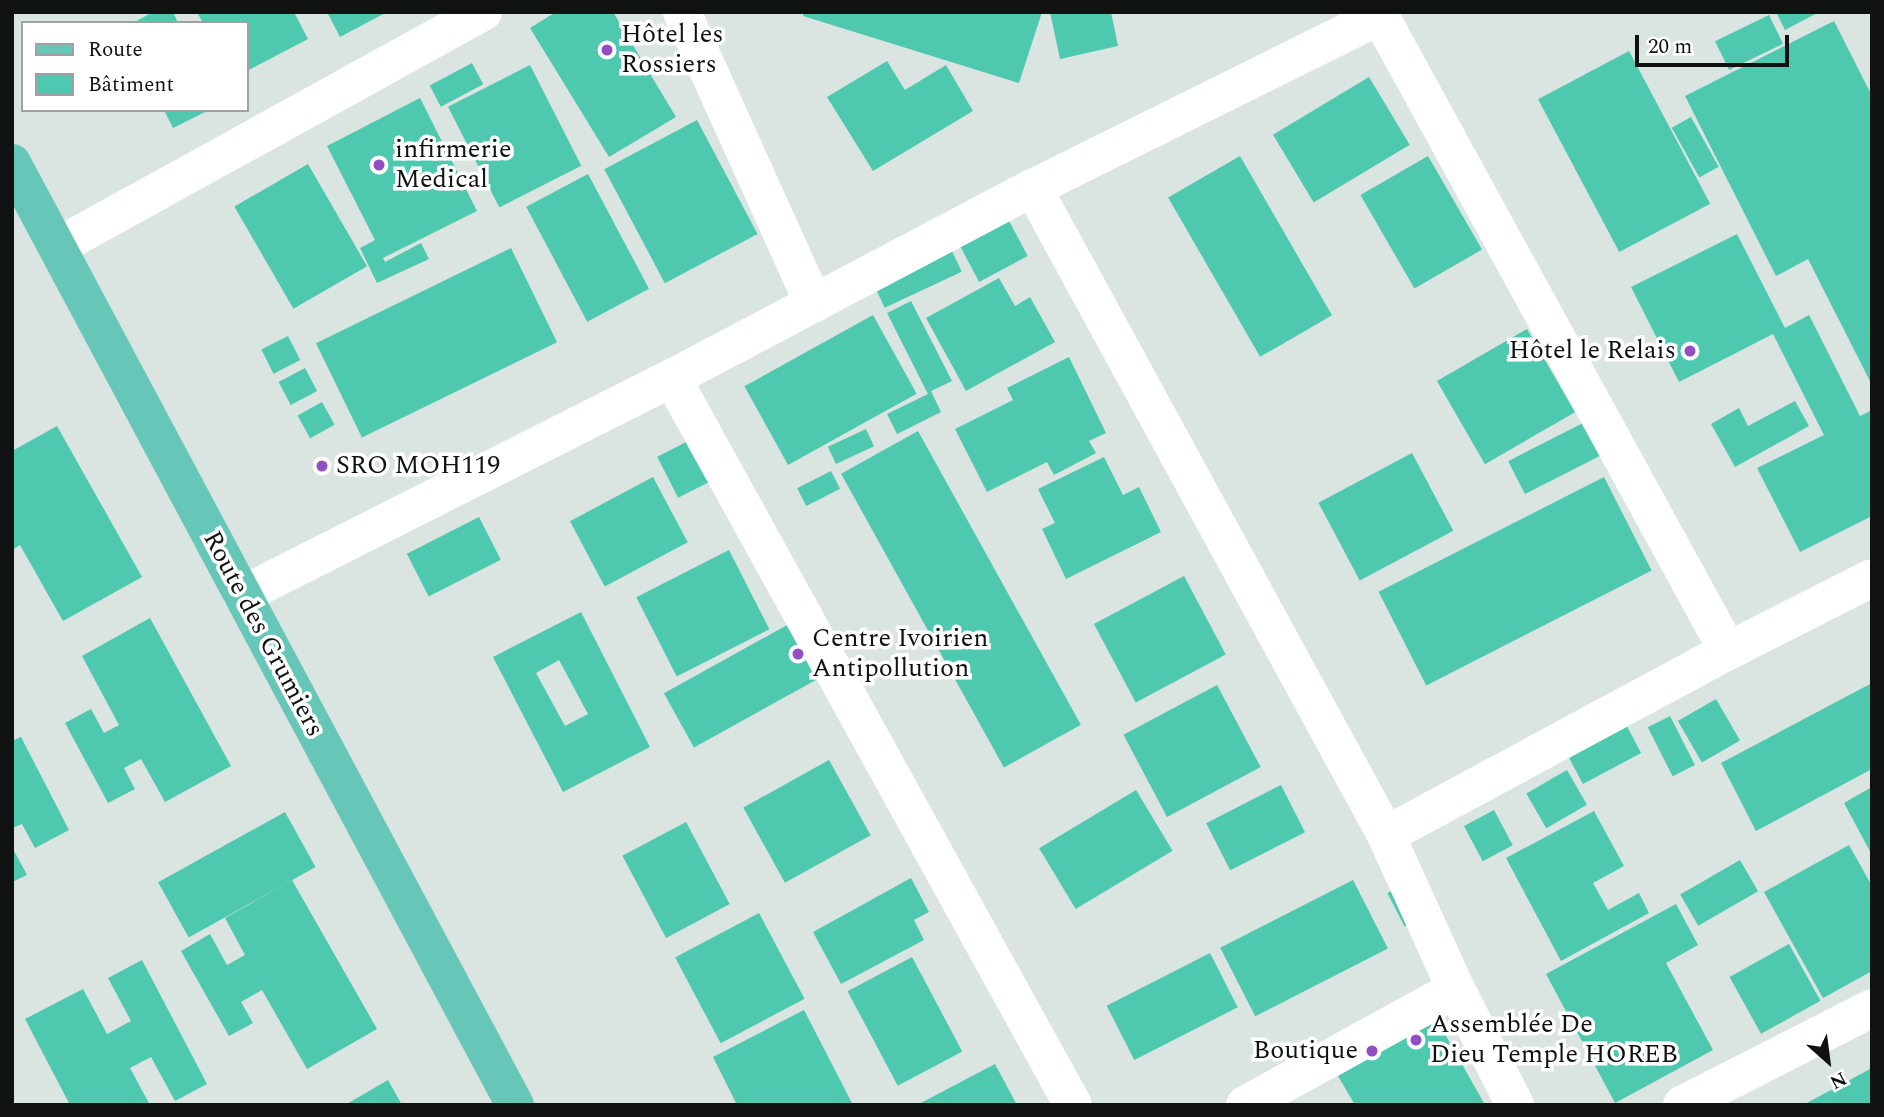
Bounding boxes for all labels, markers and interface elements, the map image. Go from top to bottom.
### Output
place label: Hôtel les Rossiers [621,19,723,80]
legend [21,21,248,112]
scale bar [1639,21,1793,65]
text: 20 m [1648,31,1692,63]
text: Route [88,34,143,66]
marker: Hôtel les Rossiers [599,42,615,58]
text: Bâtiment [88,69,174,101]
place label: infirmerie Medical [395,134,511,196]
marker: infirmerie Medical [369,155,389,175]
place label: Hôtel le Relais [1509,335,1676,367]
marker: Hôtel le Relais [1682,343,1698,359]
place label: SRO MOH119 [336,450,500,482]
marker: SRO MOH119 [314,458,330,474]
street label: Route des Grumiers [196,526,330,742]
place label: Centre Ivoirien Antipollution [812,623,988,684]
marker: Centre Ivoirien Antipollution [790,646,806,662]
place label: Assemblée De Dieu Temple HOREB [1430,1009,1678,1070]
north arrow [1793,1026,1863,1096]
marker: Assemblée De Dieu Temple HOREB [1408,1032,1424,1048]
place label: Boutique [1253,1035,1358,1067]
marker: Boutique [1364,1043,1380,1059]
text: N [1824,1064,1852,1096]

